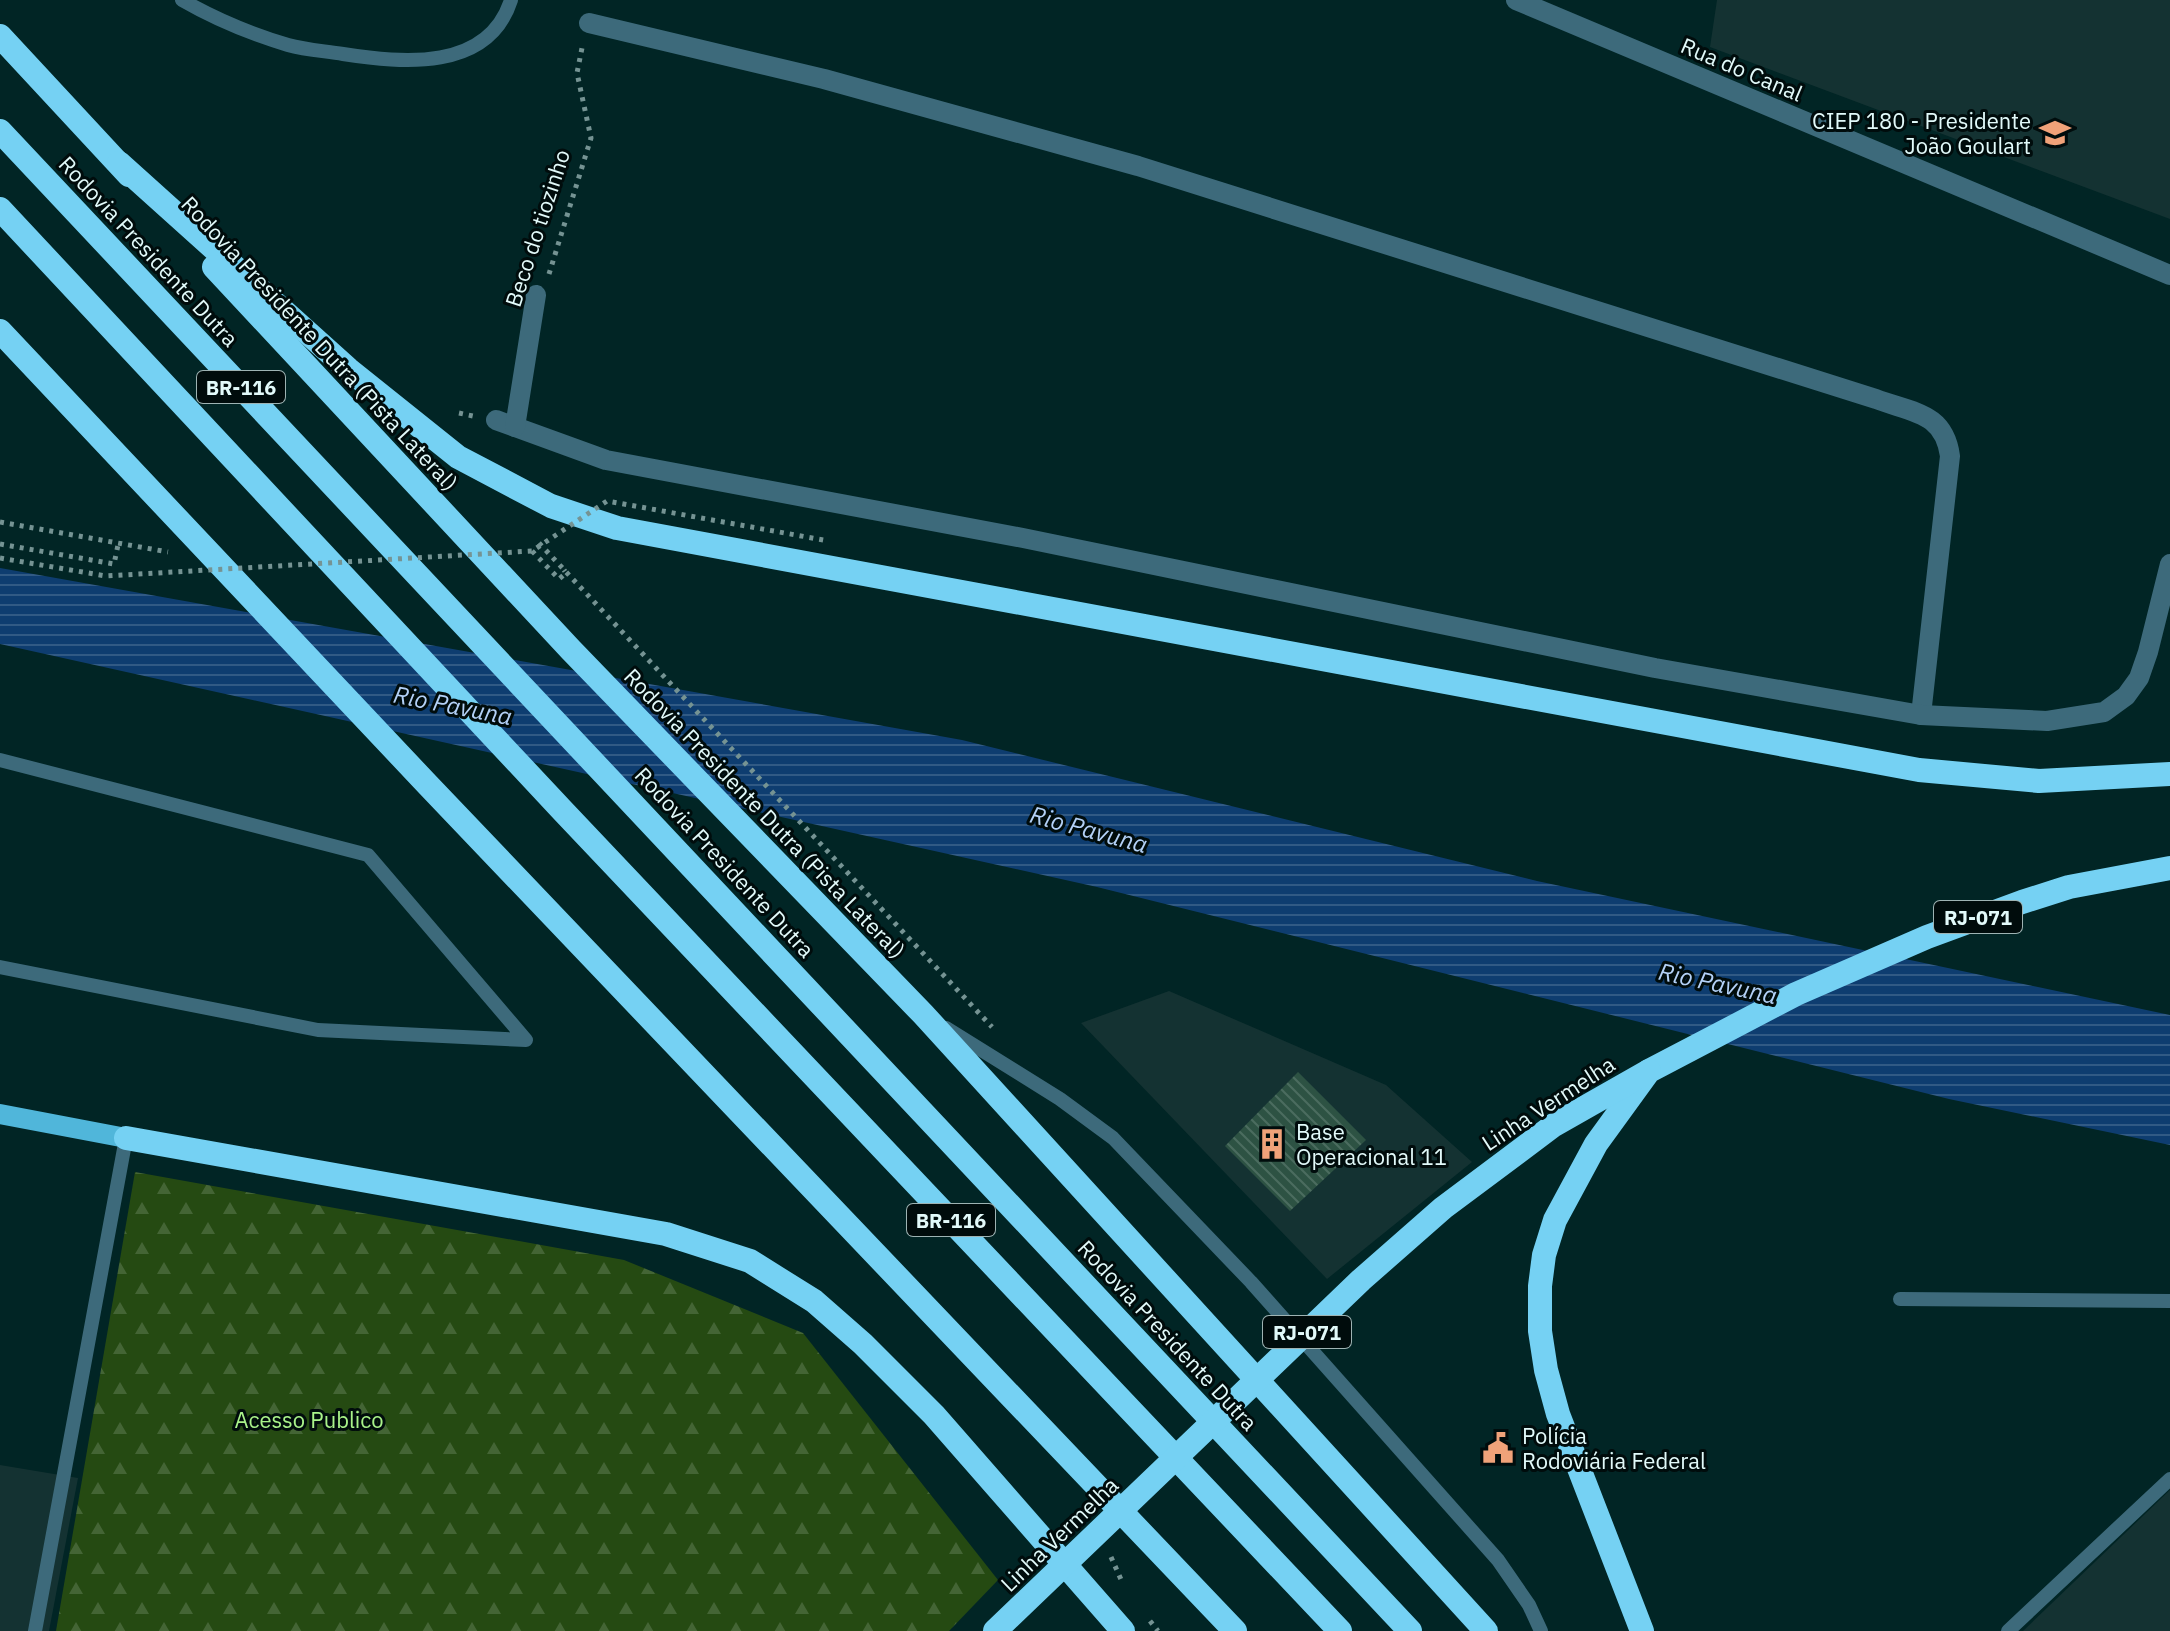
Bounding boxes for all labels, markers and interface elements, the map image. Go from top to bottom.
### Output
street label: Rua do Canal [1677,30,1807,108]
place label: CIEP 180 - Presidente João Goulart [1812,106,2031,160]
school or university icon: CIEP 180 - Presidente João Goulart [2038,116,2072,150]
street label: Beco do tiozinho [498,146,576,310]
street label: Rodovia Presidente Dutra [53,149,245,353]
street label: Rodovia Presidente Dutra (Pista Lateral) [175,189,465,497]
road number: BR-116 [197,371,285,403]
street label: Rodovia Presidente Dutra (Pista Lateral) [619,663,911,963]
water label: Rio Pavuna [391,678,515,732]
street label: Rodovia Presidente Dutra [630,761,820,963]
water label: Rio Pavuna [1027,798,1151,860]
road number: RJ-071 [1934,901,2022,933]
water label: Rio Pavuna [1656,955,1780,1011]
street label: Linha Vermelha [1476,1049,1620,1157]
place label: Base Operacional 11 [1296,1117,1447,1171]
building icon: Base Operacional 11 [1255,1127,1289,1161]
road number: BR-116 [907,1204,995,1236]
street label: Rodovia Presidente Dutra [1072,1233,1264,1437]
road number: RJ-071 [1263,1316,1351,1348]
park label: Acesso Publico [234,1405,384,1434]
place label: Polícia Rodoviária Federal [1522,1421,1706,1475]
public building icon: Polícia Rodoviária Federal [1481,1431,1515,1465]
street label: Linha Vermelha [994,1470,1124,1598]

